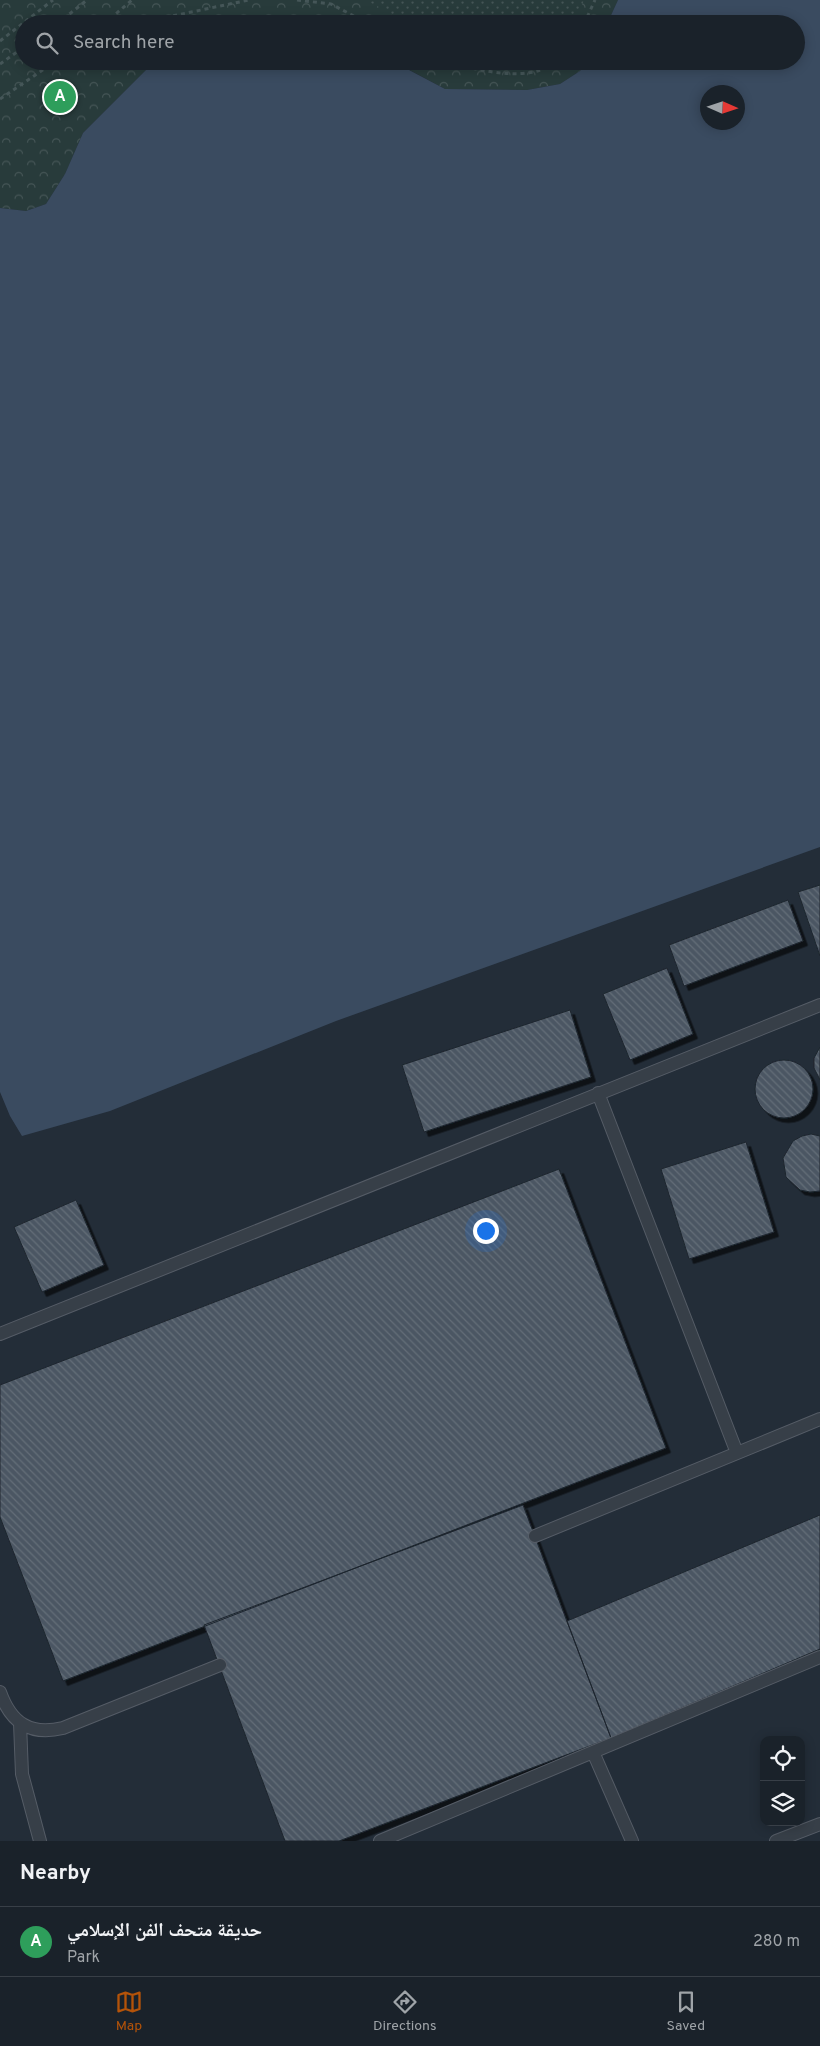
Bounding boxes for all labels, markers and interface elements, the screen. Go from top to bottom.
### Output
search box [15,15,805,70]
icon: search [33,29,61,57]
text: Search here [73,31,175,55]
pin: A [44,78,76,116]
north arrow [700,85,745,130]
your location [473,1218,499,1244]
map controls [760,1736,805,1826]
button: locate [760,1736,805,1781]
button: layers [760,1781,805,1826]
text: Nearby [20,1860,91,1887]
text: حديقة متحف الفن الإسلامي [67,1919,262,1943]
text: A [30,1932,42,1952]
text: 280 m [753,1932,800,1952]
text: Park [67,1948,100,1968]
tab: Map [115,1988,143,2035]
tab: Directions [373,1988,437,2035]
tab: Saved [667,1988,705,2035]

